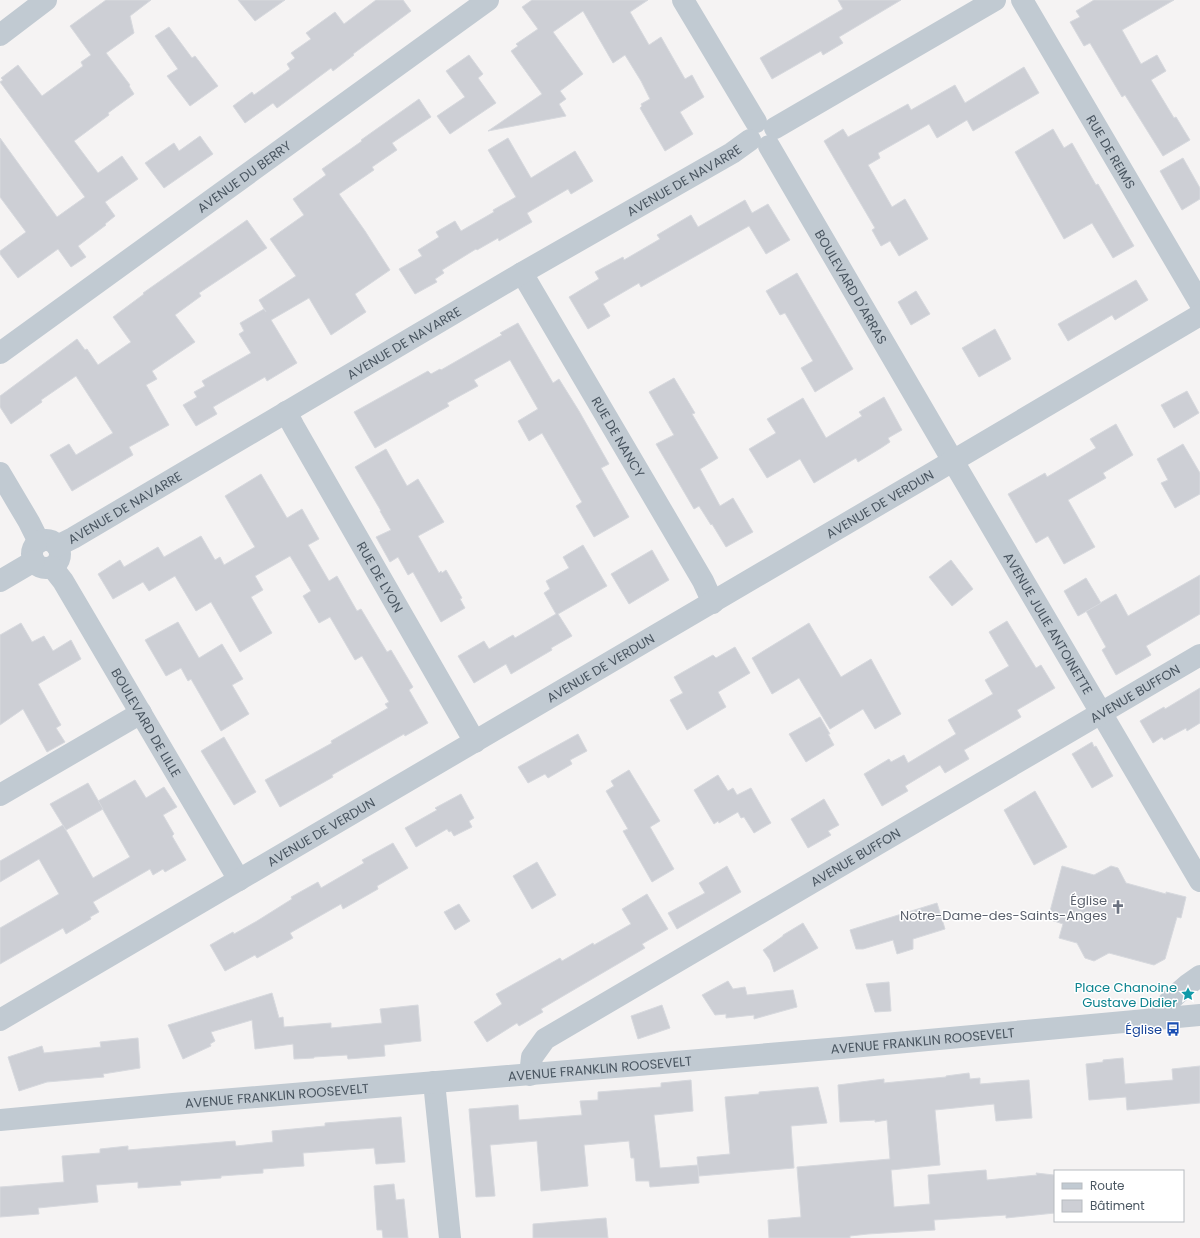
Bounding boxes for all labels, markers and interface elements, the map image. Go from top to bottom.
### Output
street label: RUE DE REIMS [1082,111,1140,193]
street label: AVENUE DU BERRY [193,136,295,217]
street label: AVENUE DE NAVARRE [623,140,746,221]
street label: BOULEVARD D'ARRAS [810,226,892,348]
street label: AVENUE DE NAVARRE [343,302,465,384]
street label: RUE DE NANCY [587,393,649,481]
street label: AVENUE DE VERDUN [823,465,938,543]
street label: AVENUE DE NAVARRE [65,467,186,549]
street label: RUE DE LYON [352,538,408,616]
street label: AVENUE JULIE ANTOINETTE [999,549,1097,698]
street label: AVENUE DE VERDUN [543,629,658,707]
street label: AVENUE BUFFON [1086,660,1184,728]
street label: BOULEVARD DE LILLE [106,665,185,781]
street label: AVENUE DE VERDUN [264,793,379,871]
street label: AVENUE BUFFON [807,824,904,891]
place label: Église Notre-Dame-des-Saints-Anges [900,891,1107,925]
church icon: Église Notre-Dame-des-Saints-Anges [1110,899,1126,915]
place label: Place Chanoine Gustave Didier [1075,978,1177,1012]
place icon: Place Chanoine Gustave Didier [1180,986,1196,1002]
place label: Église [1125,1020,1162,1039]
bus stop icon: Église [1165,1021,1181,1037]
street label: AVENUE FRANKLIN ROOSEVELT [830,1023,1015,1059]
street label: AVENUE FRANKLIN ROOSEVELT [507,1052,693,1086]
street label: AVENUE FRANKLIN ROOSEVELT [184,1079,370,1113]
legend [1054,1170,1184,1222]
text: Route [1090,1177,1124,1194]
text: Bâtiment [1090,1197,1145,1214]

